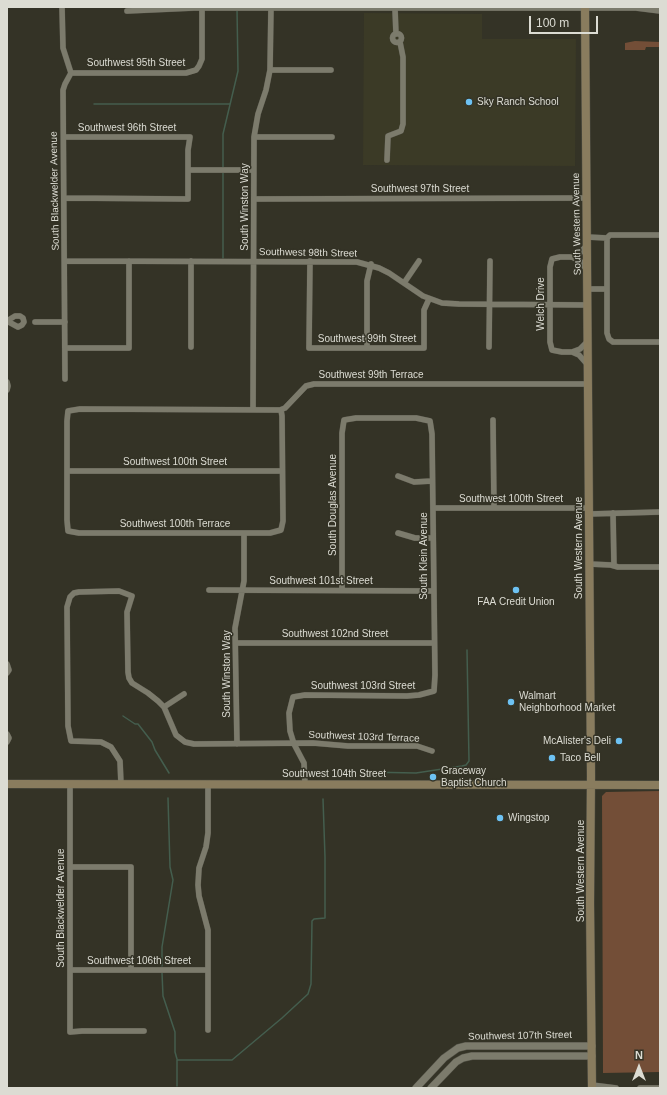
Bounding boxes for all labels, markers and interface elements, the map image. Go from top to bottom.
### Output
scale bar [531,8,600,34]
text: 100 m [536,16,569,30]
street label: Southwest 95th Street [87,57,185,69]
place label: Sky Ranch School [477,96,559,108]
marker: Sky Ranch School [464,97,474,107]
street label: Southwest 96th Street [78,122,176,134]
street label: South Blackwelder Avenue [48,131,62,251]
street label: South Winston Way [239,163,251,251]
street label: South Western Avenue [570,173,584,275]
street label: Southwest 97th Street [371,183,469,195]
street label: Southwest 98th Street [259,246,357,260]
street label: Welch Drive [535,277,547,331]
street label: Southwest 99th Street [318,333,416,345]
street label: Southwest 99th Terrace [318,369,424,381]
street label: South Douglas Avenue [327,454,339,556]
street label: Southwest 100th Street [123,456,227,468]
street label: Southwest 100th Street [459,493,563,505]
street label: South Western Avenue [573,497,585,599]
street label: South Klein Avenue [418,512,430,600]
street label: Southwest 100th Terrace [120,518,230,530]
street label: Southwest 101st Street [269,575,373,587]
marker: FAA Credit Union [511,585,521,595]
place label: FAA Credit Union [477,596,555,608]
street label: Southwest 102nd Street [282,628,388,640]
street label: South Winston Way [221,630,233,718]
street label: Southwest 103rd Street [311,680,415,692]
place label: Walmart Neighborhood Market [519,690,615,714]
marker: Walmart Neighborhood Market [506,697,516,707]
street label: Southwest 103rd Terrace [308,729,420,745]
place label: McAlister's Deli [543,735,611,747]
marker: McAlister's Deli [614,736,624,746]
place label: Taco Bell [560,752,601,764]
marker: Taco Bell [547,753,557,763]
place label: Graceway Baptist Church [441,765,507,788]
street label: Southwest 104th Street [282,768,386,780]
marker: Graceway Baptist Church [428,772,438,782]
place label: Wingstop [508,812,550,824]
marker: Wingstop [495,813,505,823]
street label: South Western Avenue [575,820,587,922]
street label: South Blackwelder Avenue [55,848,67,968]
street label: Southwest 106th Street [87,955,191,967]
street label: Southwest 107th Street [468,1029,572,1043]
north arrow [619,1047,659,1087]
text: N [635,1049,643,1061]

